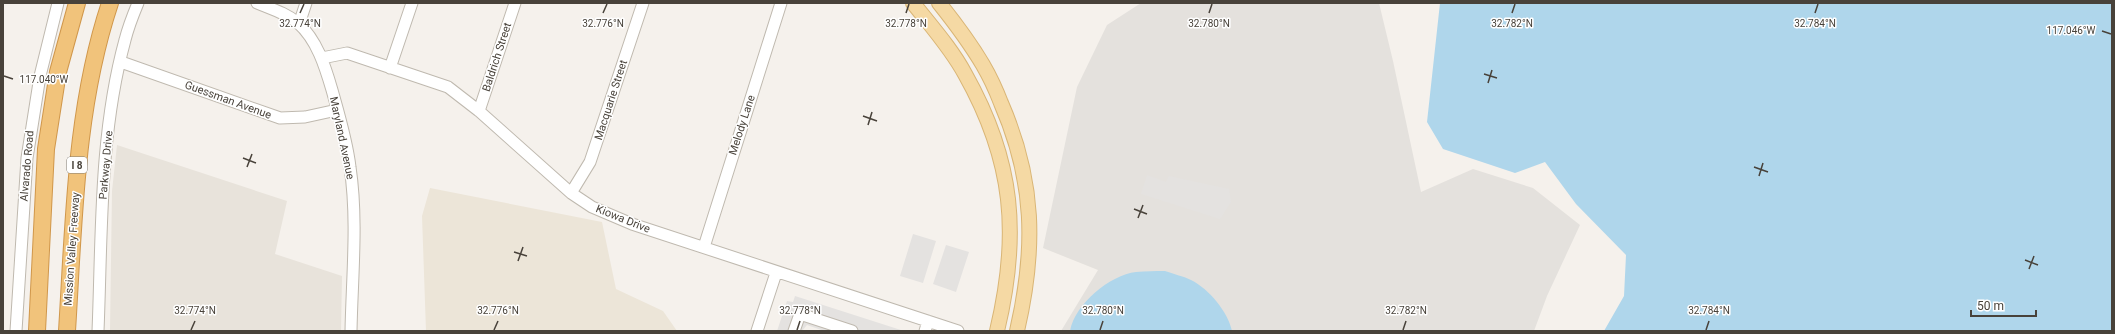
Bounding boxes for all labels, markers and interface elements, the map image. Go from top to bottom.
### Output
text: 32.774°N [279,18,321,29]
text: 32.776°N [582,18,624,29]
text: 32.778°N [885,18,927,29]
text: 32.780°N [1188,18,1230,29]
text: 32.782°N [1491,18,1533,29]
text: 32.784°N [1794,18,1836,29]
street label: Baldrich Street [480,21,514,93]
text: 117.046°W [2047,25,2096,36]
street label: Macquarie Street [592,58,630,142]
text: 117.040°W [20,74,69,85]
street label: Guessman Avenue [183,78,273,122]
street label: Melody Lane [726,93,758,157]
street label: Maryland Avenue [327,95,357,181]
street label: Alvarado Road [17,130,37,202]
street label: Parkway Drive [97,130,115,200]
road number: I 8 [67,157,87,173]
street label: Mission Valley Freeway [62,191,83,306]
street label: Kiowa Drive [594,202,652,236]
scale bar [1971,292,2036,318]
text: 50 m [1977,299,2004,313]
text: 32.774°N [174,305,216,316]
text: 32.776°N [477,305,519,316]
text: 32.778°N [779,305,821,316]
text: 32.780°N [1082,305,1124,316]
text: 32.782°N [1385,305,1427,316]
text: 32.784°N [1688,305,1730,316]

